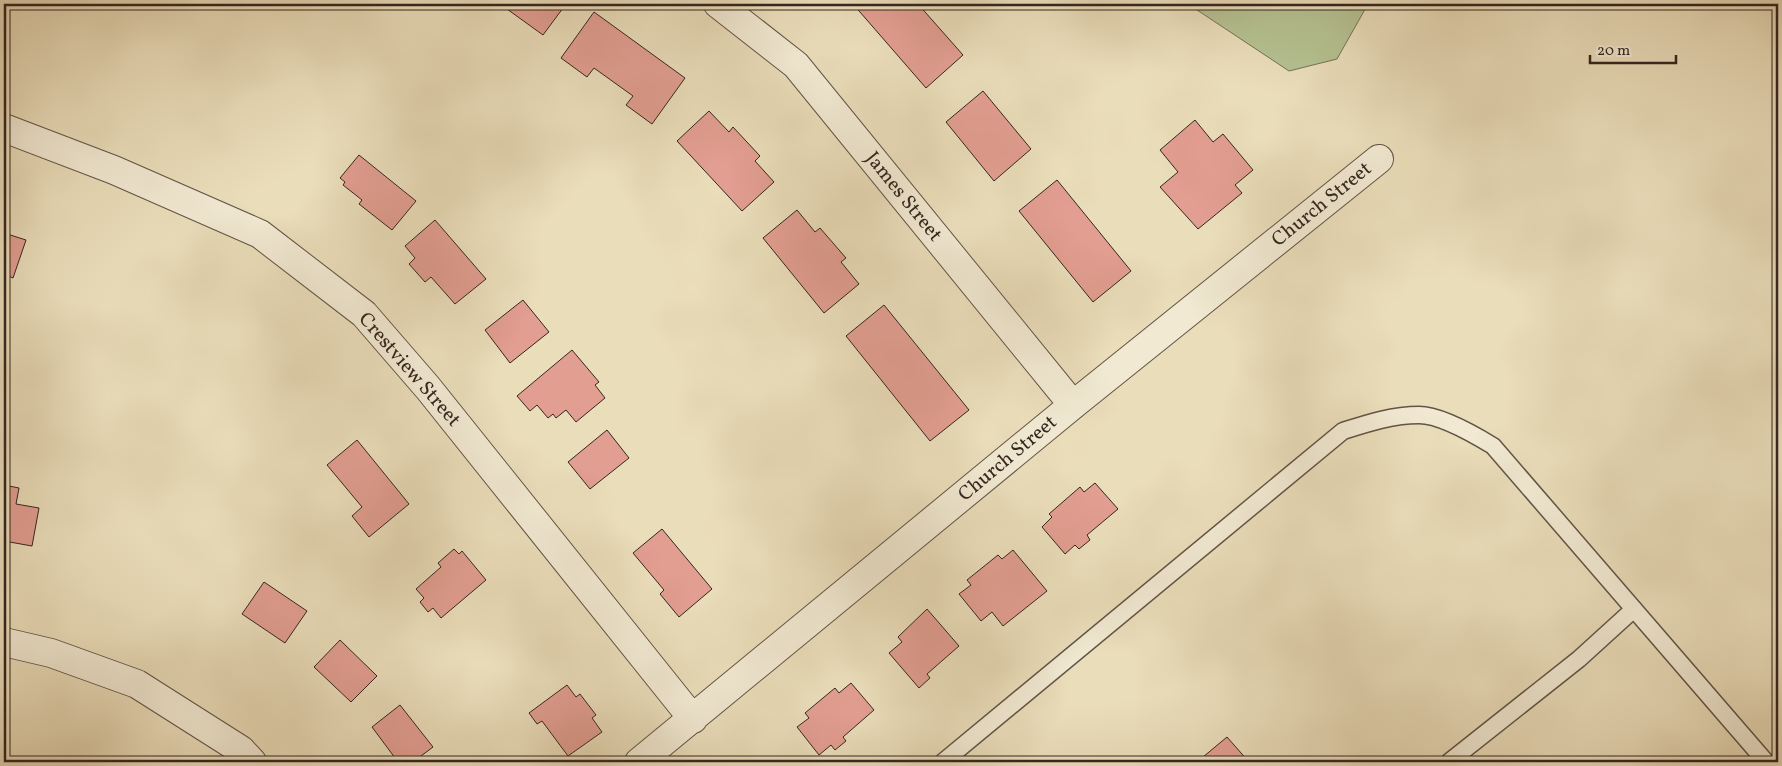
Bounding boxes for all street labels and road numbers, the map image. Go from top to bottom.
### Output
street label: James Street [858,146,948,248]
street label: Church Street [1266,156,1378,254]
street label: Crestview Street [351,307,467,433]
street label: Church Street [952,409,1064,509]

